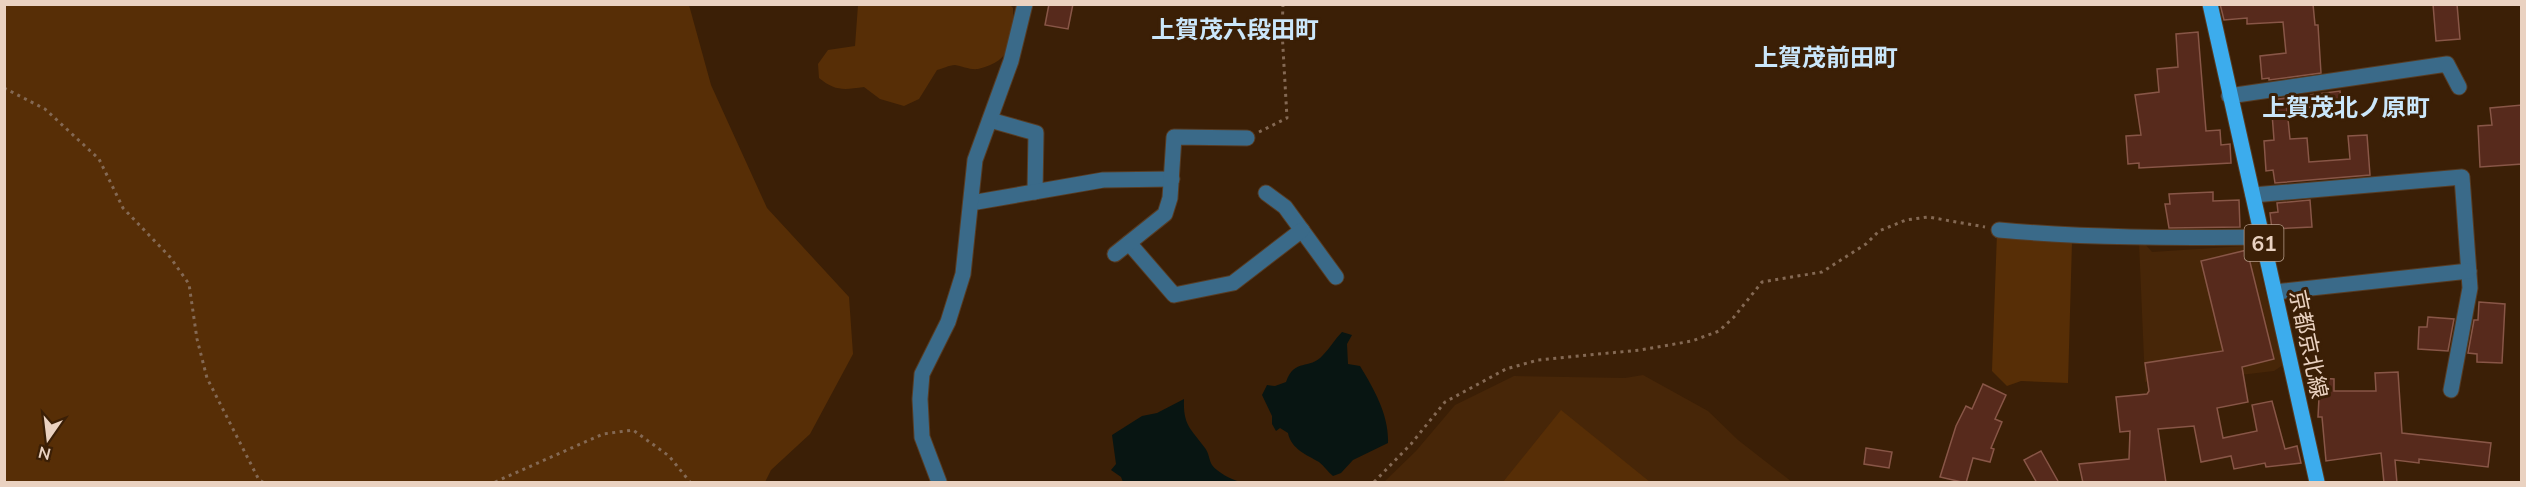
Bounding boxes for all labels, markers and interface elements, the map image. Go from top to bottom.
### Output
district label: 上賀茂六段田町 [1151,14,1319,44]
district label: 上賀茂前田町 [1754,42,1898,72]
district label: 上賀茂北ノ原町 [2262,92,2430,122]
road number: 61 [2244,225,2284,261]
street label: 京都京北線 [2284,287,2334,401]
north arrow [18,409,78,469]
text: N [36,442,53,465]

